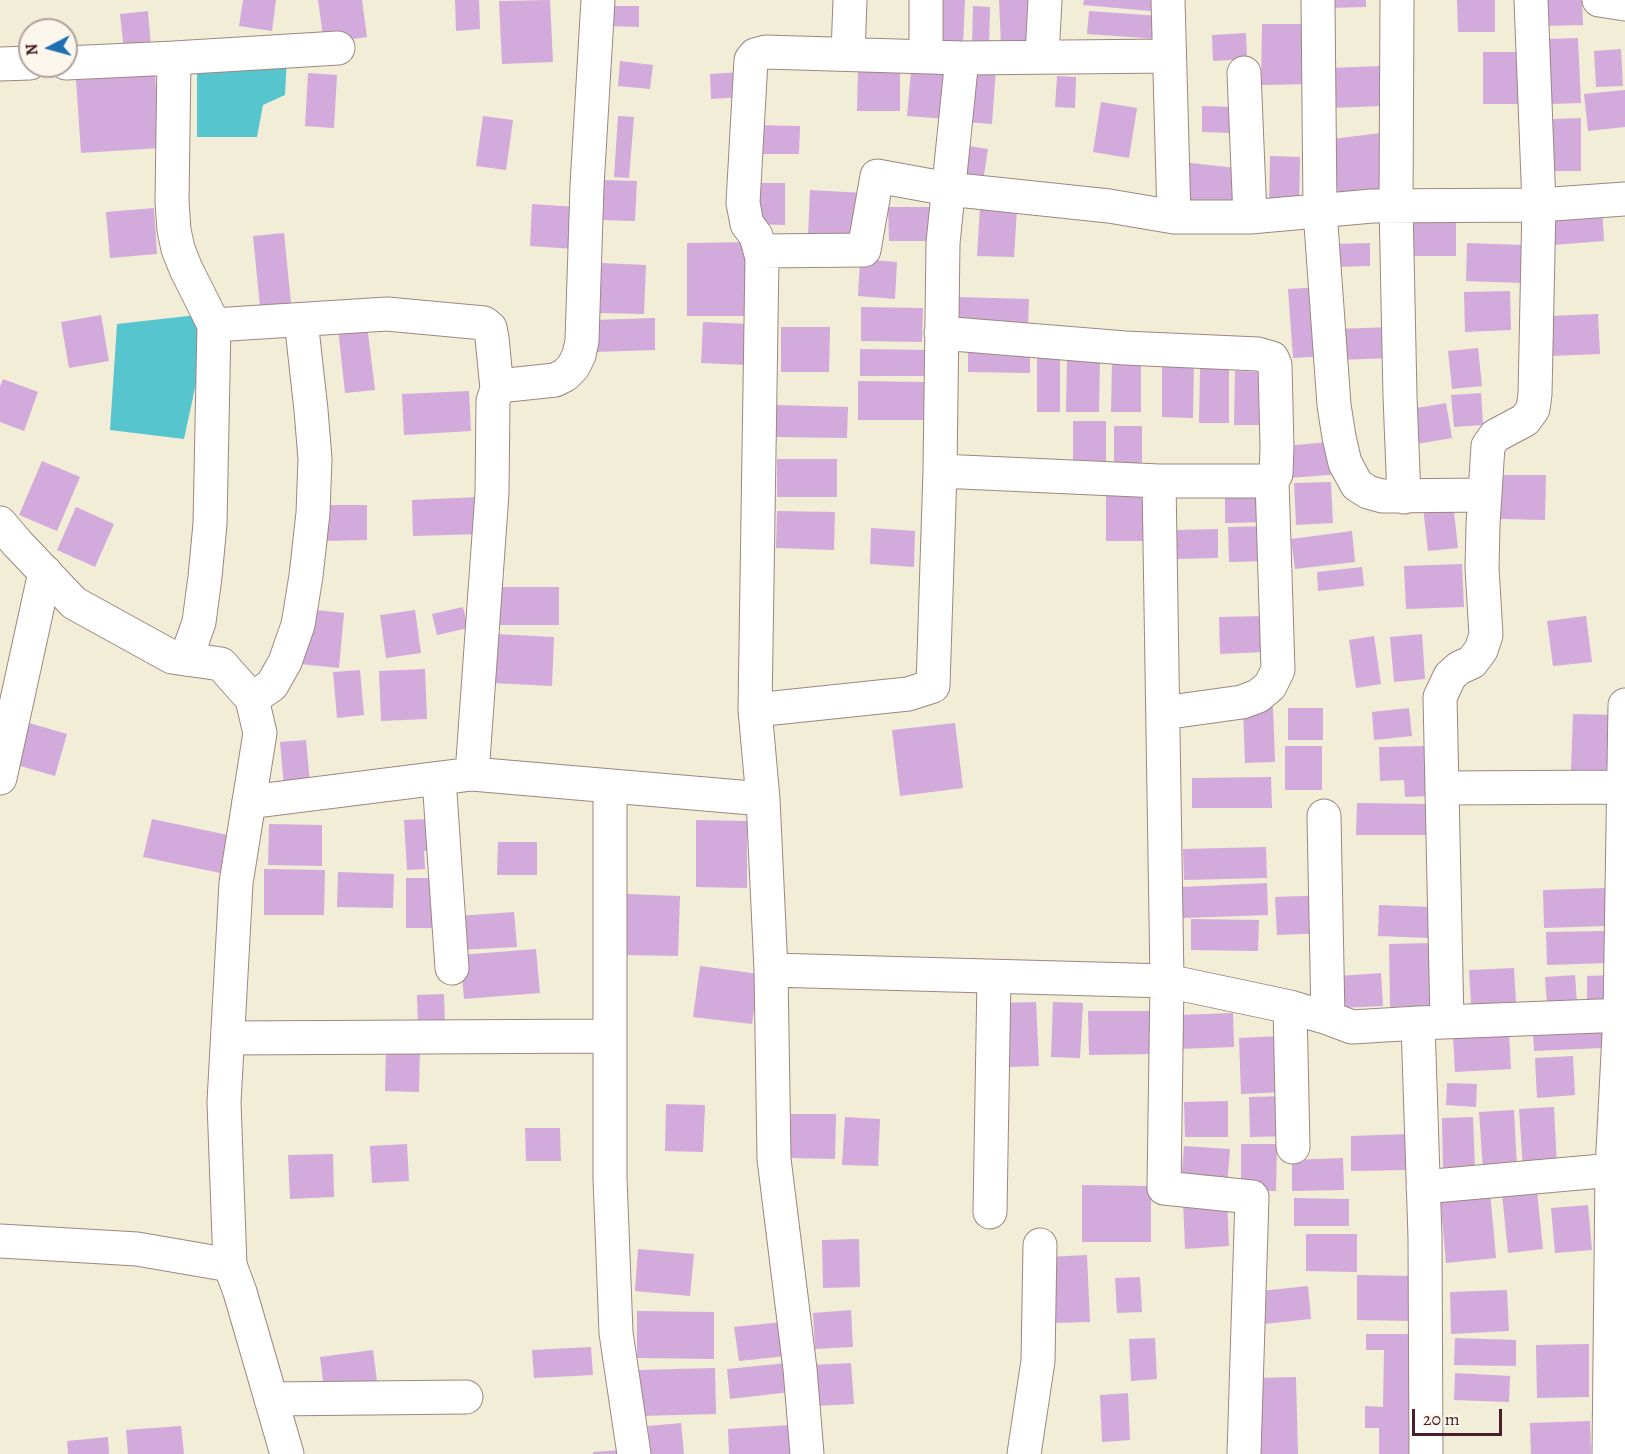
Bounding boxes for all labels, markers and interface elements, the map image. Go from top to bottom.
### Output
north arrow [18,18,78,78]
text: N [21,43,44,57]
scale bar [1415,1397,1505,1435]
text: 20 m [1423,1407,1460,1431]

